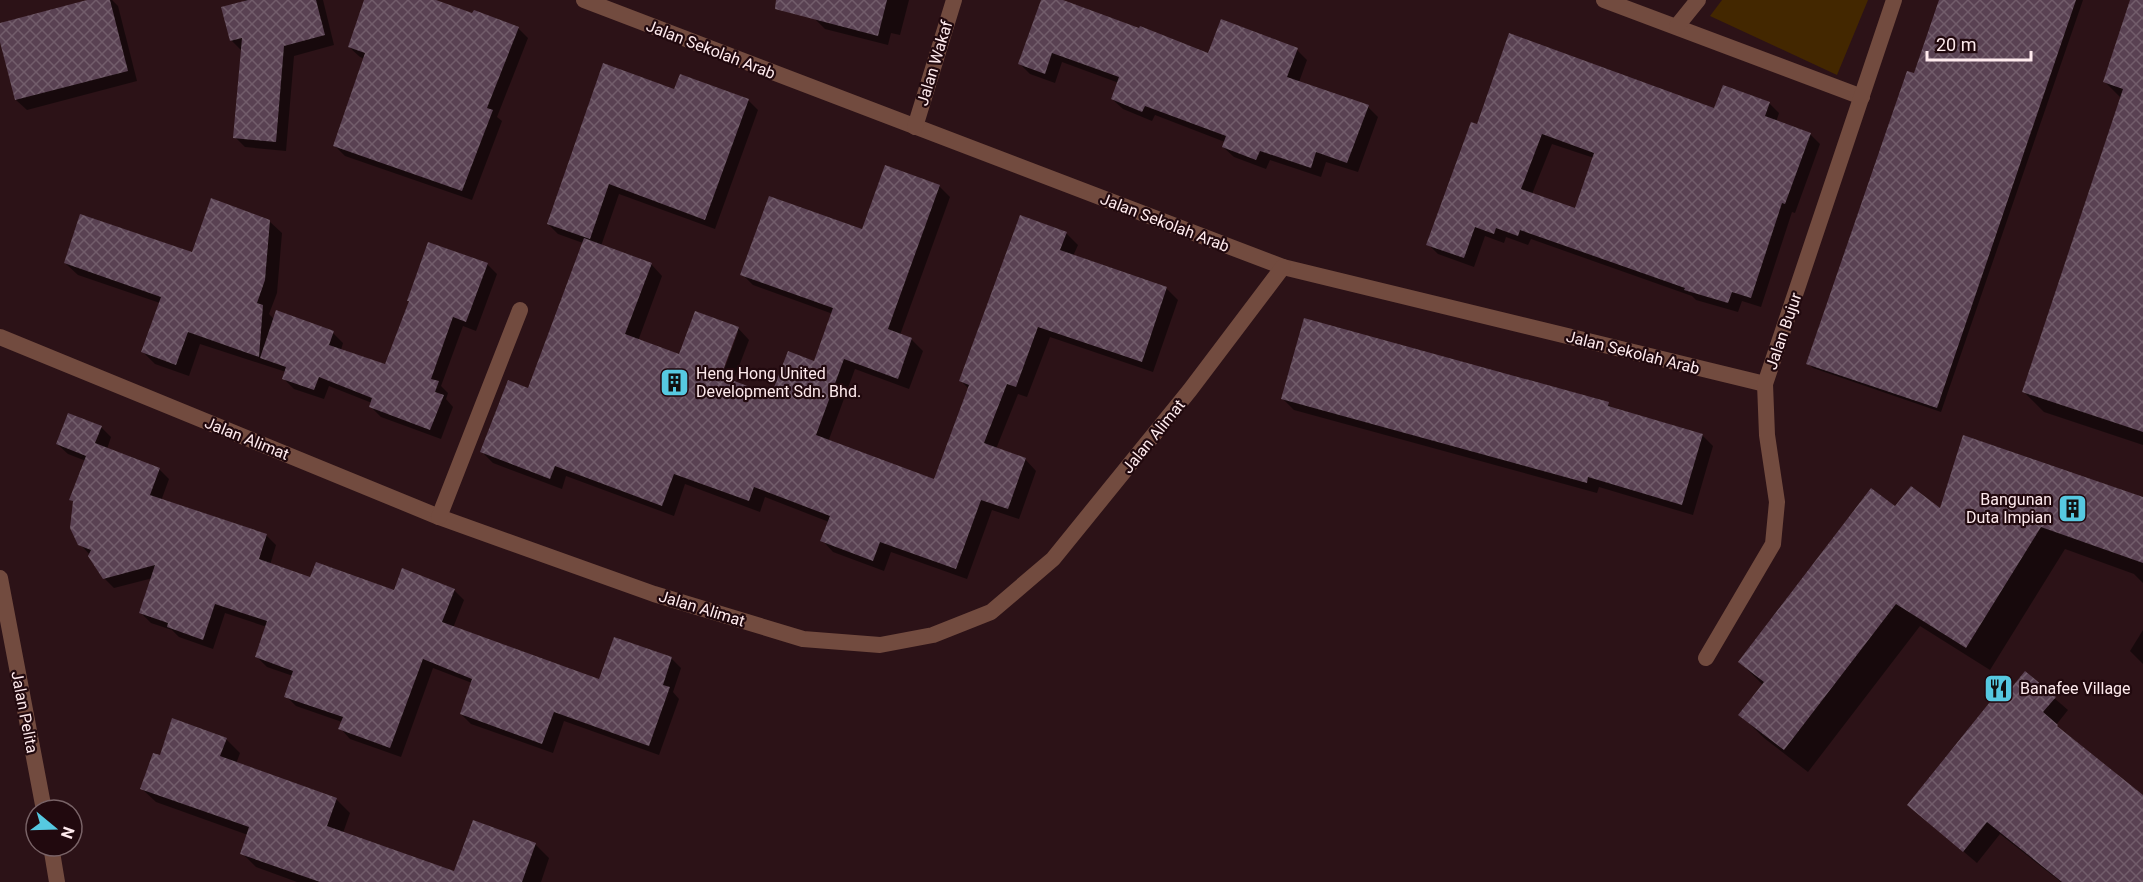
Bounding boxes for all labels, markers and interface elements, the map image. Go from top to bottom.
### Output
street label: Jalan Sekolah Arab [644,16,778,83]
street label: Jalan Wakaf [913,18,957,108]
scale bar [1927,24,2030,62]
text: 20 m [1936,34,1976,55]
street label: Jalan Sekolah Arab [1098,189,1232,256]
street label: Jalan Bujur [1762,290,1806,372]
street label: Jalan Sekolah Arab [1564,327,1702,378]
place label: Heng Hong United Development Sdn. Bhd. [696,364,861,401]
building icon: Heng Hong United Development Sdn. Bhd. [659,366,691,398]
street label: Jalan Alimat [1118,396,1189,477]
street label: Jalan Alimat [202,413,292,464]
place label: Bangunan Duta Impian [1966,490,2052,527]
building icon: Bangunan Duta Impian [2057,492,2089,524]
street label: Jalan Alimat [656,586,747,631]
street label: Jalan Pelita [7,669,42,755]
restaurant icon: Banafee Village [1983,672,2015,704]
place label: Banafee Village [2020,679,2131,698]
north arrow [24,798,84,858]
text: N [57,824,79,841]

